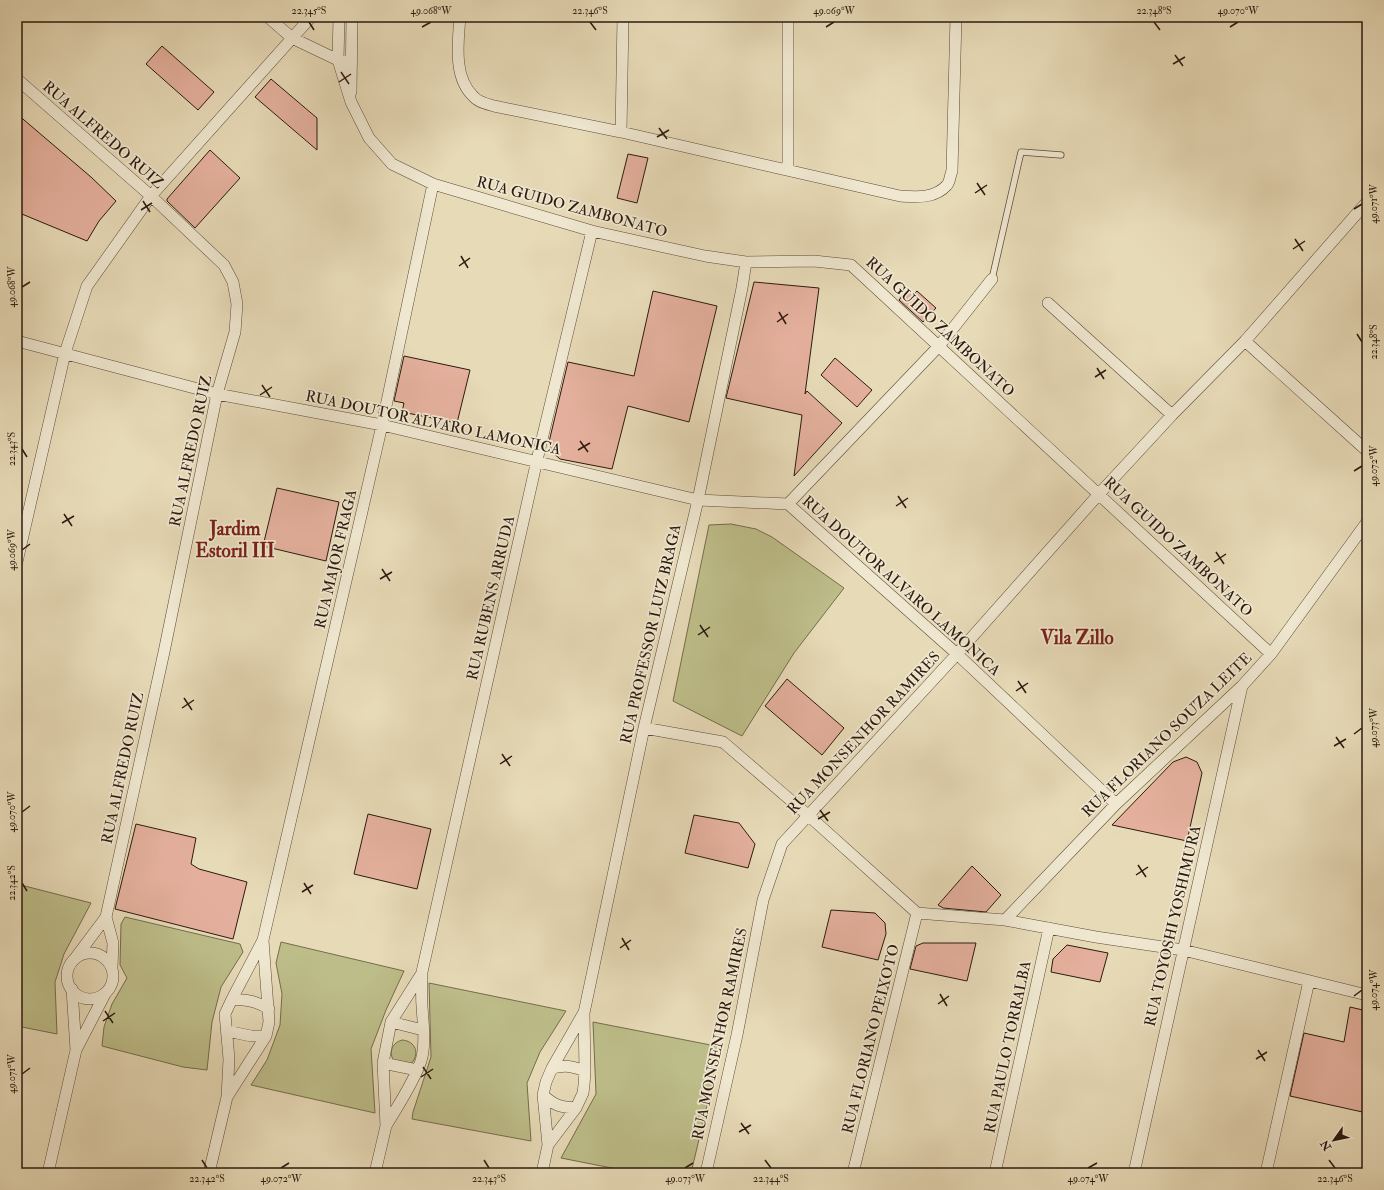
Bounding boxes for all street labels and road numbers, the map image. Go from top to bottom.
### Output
street label: RUA ALFREDO RUIZ [39,77,167,193]
street label: RUA GUIDO ZAMBONATO [475,172,669,242]
street label: RUA GUIDO ZAMBONATO [862,253,1018,401]
street label: RUA ALFREDO RUIZ [166,374,216,528]
street label: RUA DOUTOR ALVARO LAMONICA [304,387,563,459]
street label: RUA GUIDO ZAMBONATO [1100,473,1256,621]
street label: RUA MAJOR FRAGA [311,487,362,631]
street label: RUA DOUTOR ALVARO LAMONICA [798,492,1004,681]
street label: RUA RUBENS ARRUDA [463,513,519,682]
street label: RUA PROFESSOR LUIZ BRAGA [616,522,686,746]
street label: RUA MONSENHOR RAMIRES [783,647,945,819]
street label: RUA FLORIANO SOUZA LEITE [1078,648,1256,821]
street label: RUA ALFREDO RUIZ [98,691,148,845]
street label: RUA TOYOSHI YOSHIMURA [1141,823,1206,1029]
street label: RUA MONSENHOR RAMIRES [688,926,752,1142]
street label: RUA FLORIANO PEIXOTO [838,942,904,1136]
street label: RUA PAULO TORRALBA [980,959,1036,1135]

